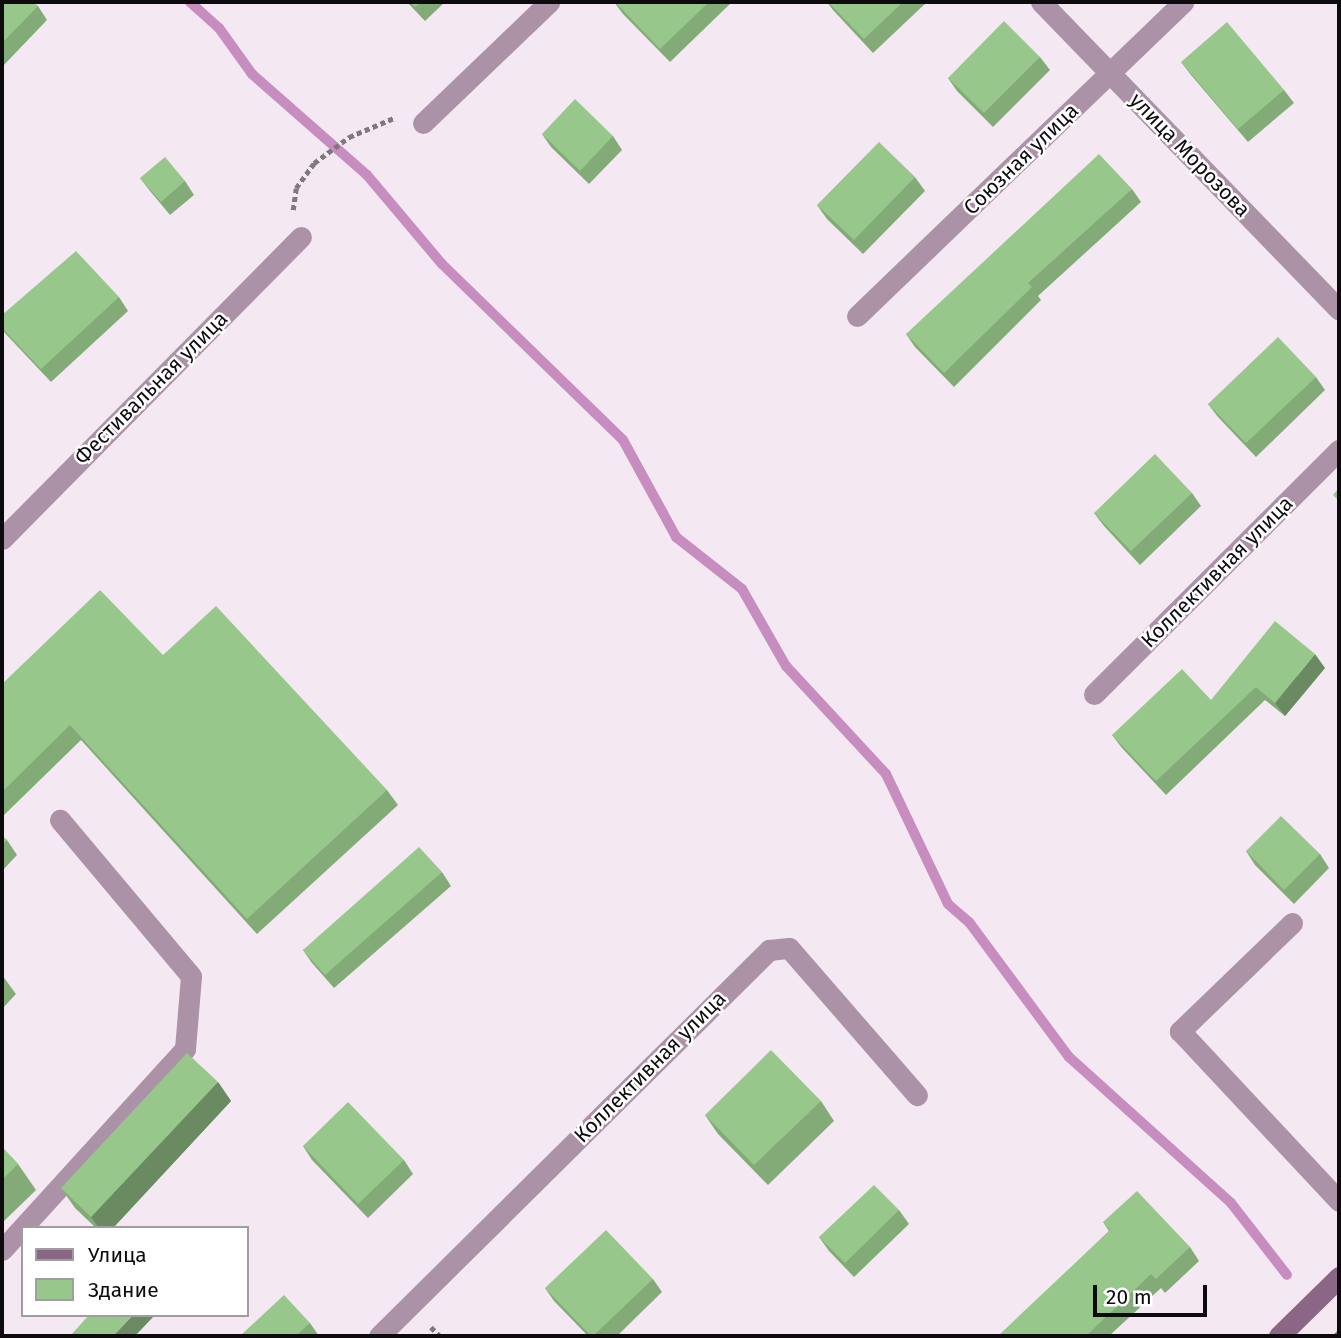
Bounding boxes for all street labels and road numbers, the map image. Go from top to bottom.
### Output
street label: улица Морозова [1124,88,1256,222]
street label: Союзная улица [958,98,1084,220]
street label: Фестивальная улица [69,306,233,470]
street label: Коллективная улица [1136,491,1298,653]
street label: Коллективная улица [569,986,731,1148]

